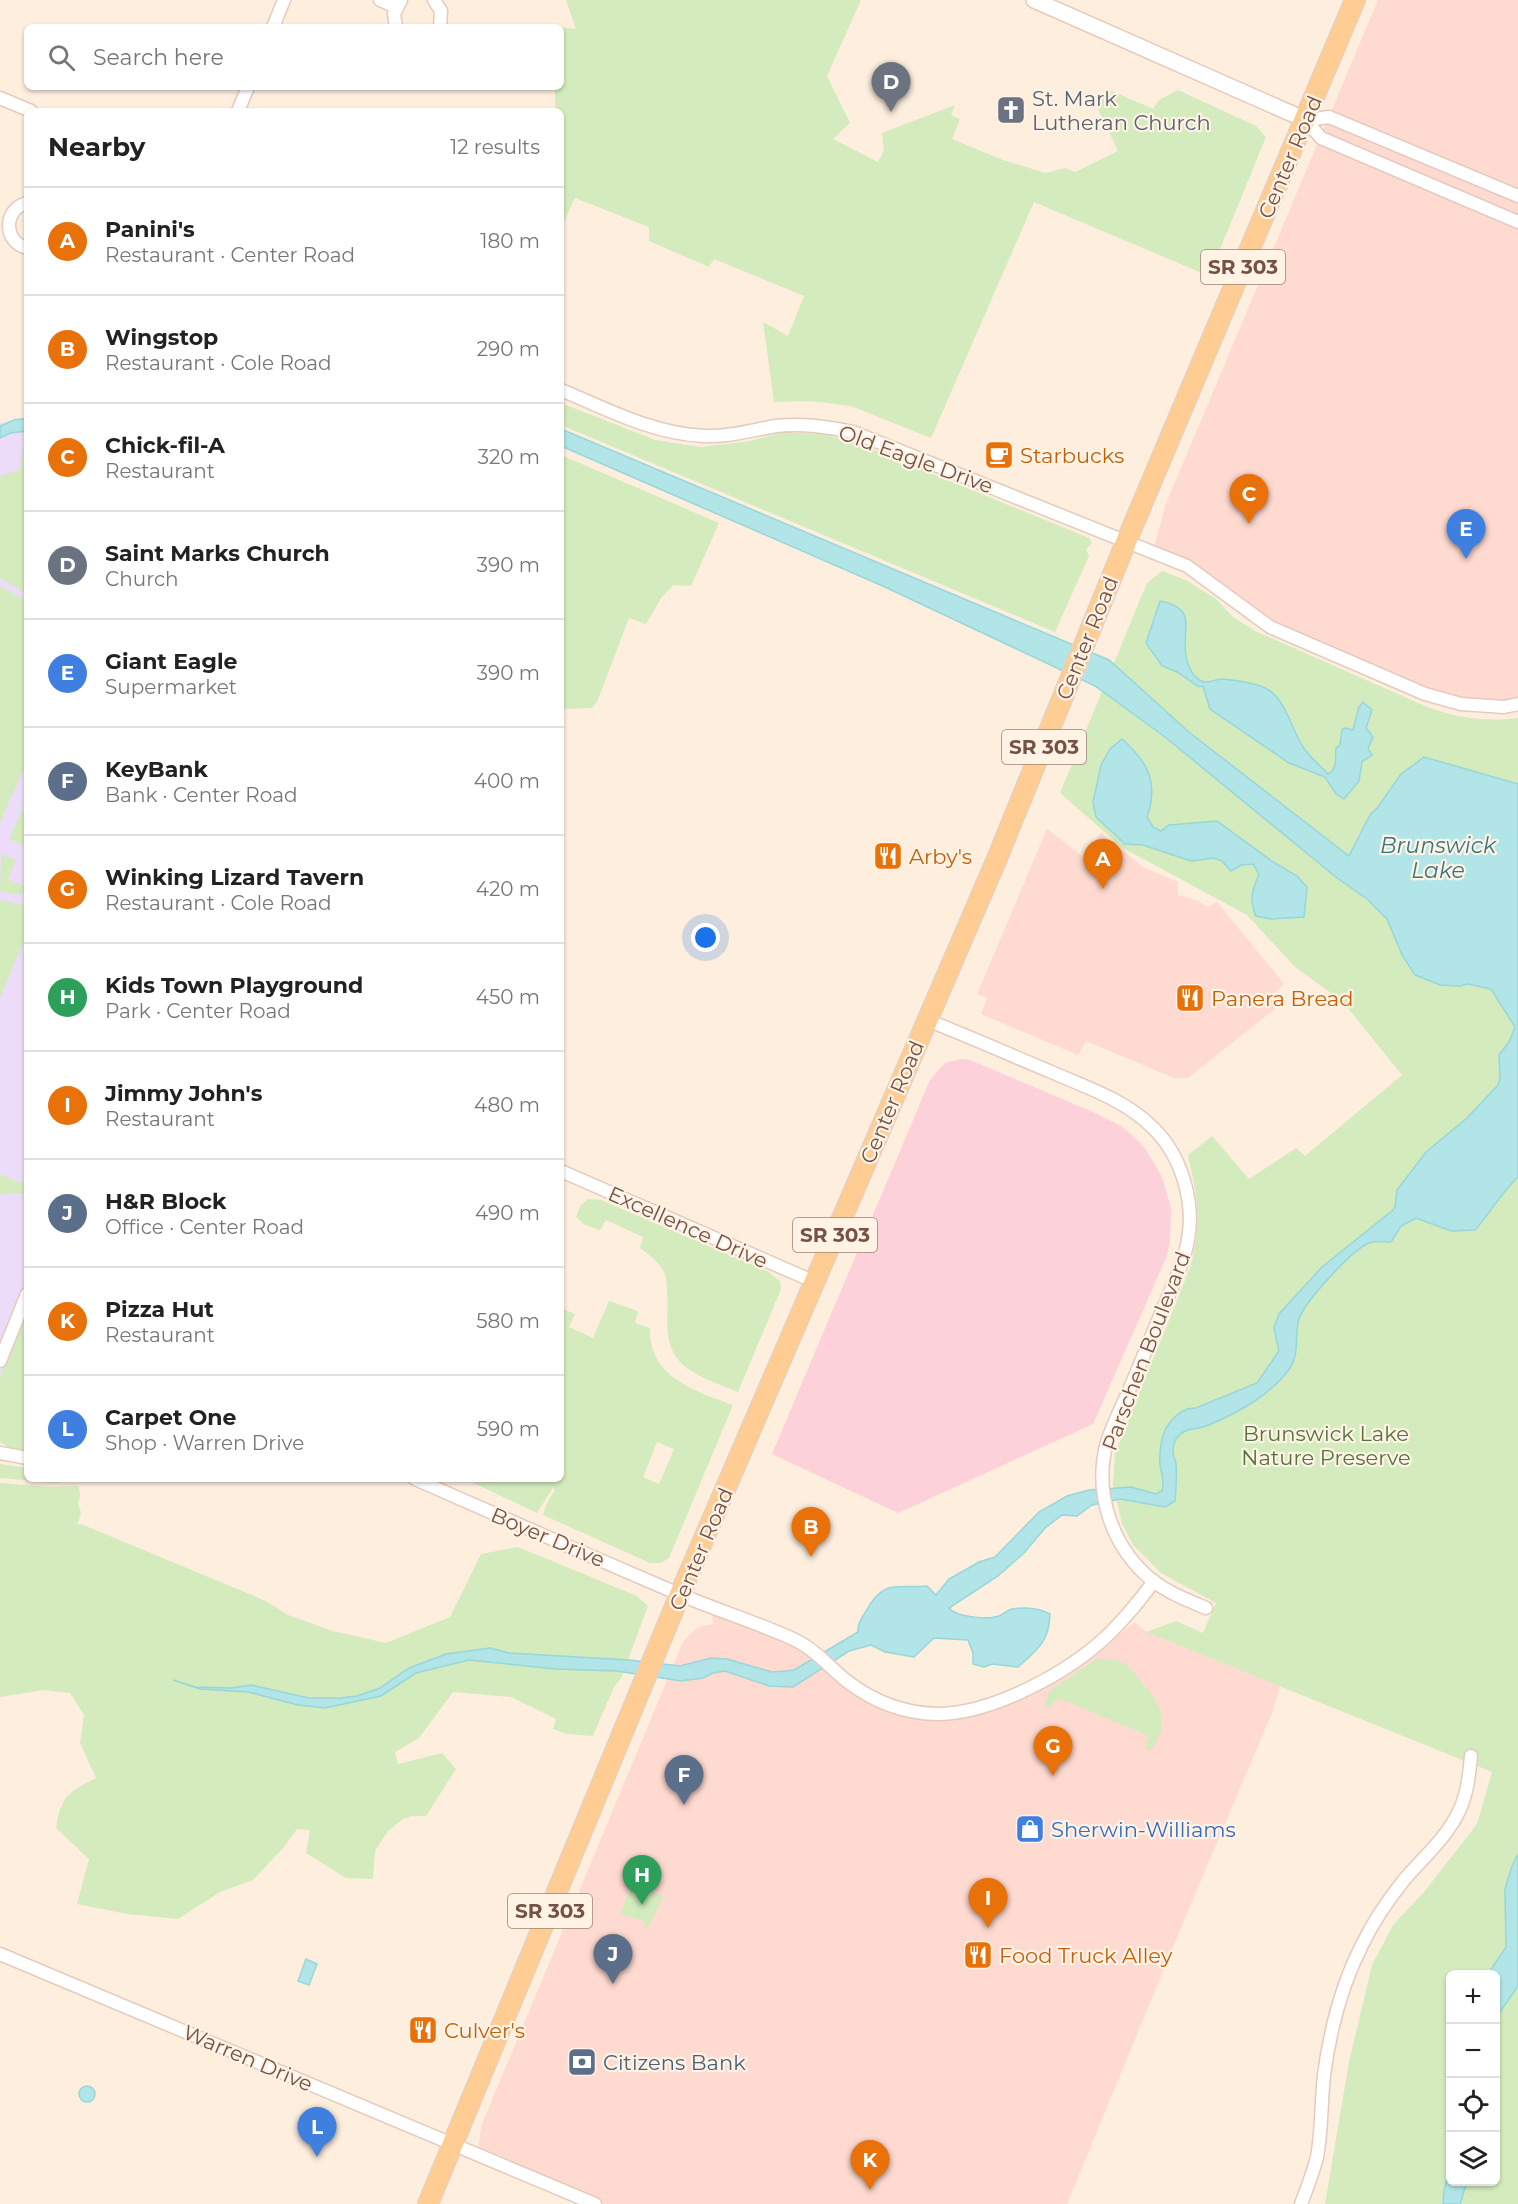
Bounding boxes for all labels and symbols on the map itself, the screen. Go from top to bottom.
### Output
pin: D [872,63,910,112]
place label: St. Mark Lutheran Church [1032,86,1211,135]
street label: Center Road [1253,92,1327,222]
church icon: St. Mark Lutheran Church [995,94,1027,126]
road number: SR 303 [1201,250,1285,284]
street label: Old Eagle Drive [835,419,997,499]
cafe icon: Starbucks [983,439,1015,471]
place label: Starbucks [1020,443,1124,468]
pin: C [1230,474,1268,524]
pin: E [1446,510,1486,559]
street label: Center Road [1051,573,1123,703]
road number: SR 303 [1002,730,1086,764]
water label: Brunswick Lake [1380,832,1497,884]
restaurant icon: Arby's [872,840,904,872]
pin: A [1084,840,1122,889]
place label: Arby's [909,844,972,869]
your location [691,923,720,952]
restaurant icon: Panera Bread [1174,982,1206,1014]
place label: Panera Bread [1211,986,1353,1011]
street label: Center Road [855,1037,929,1167]
street label: Excellence Drive [604,1181,772,1273]
road number: SR 303 [793,1218,877,1252]
street label: Parschen Boulevard [1097,1248,1195,1454]
park label: Brunswick Lake Nature Preserve [1241,1421,1411,1470]
street label: Center Road [664,1484,738,1614]
street label: Boyer Drive [487,1502,609,1572]
pin: B [792,1508,830,1557]
pin: G [1034,1726,1072,1776]
pin: F [664,1756,704,1805]
shop icon: Sherwin-Williams [1014,1813,1046,1845]
place label: Sherwin-Williams [1051,1817,1236,1842]
pin: H [622,1856,662,1905]
pin: I [968,1878,1008,1928]
road number: SR 303 [508,1894,592,1928]
pin: J [594,1934,632,1984]
restaurant icon: Food Truck Alley [962,1939,994,1971]
place label: Food Truck Alley [999,1943,1173,1968]
restaurant icon: Culver's [407,2014,439,2046]
place label: Culver's [444,2018,525,2043]
street label: Warren Drive [179,2019,317,2097]
bank icon: Citizens Bank [566,2046,598,2078]
place label: Citizens Bank [603,2050,746,2075]
pin: L [298,2108,336,2157]
pin: K [850,2140,890,2190]

